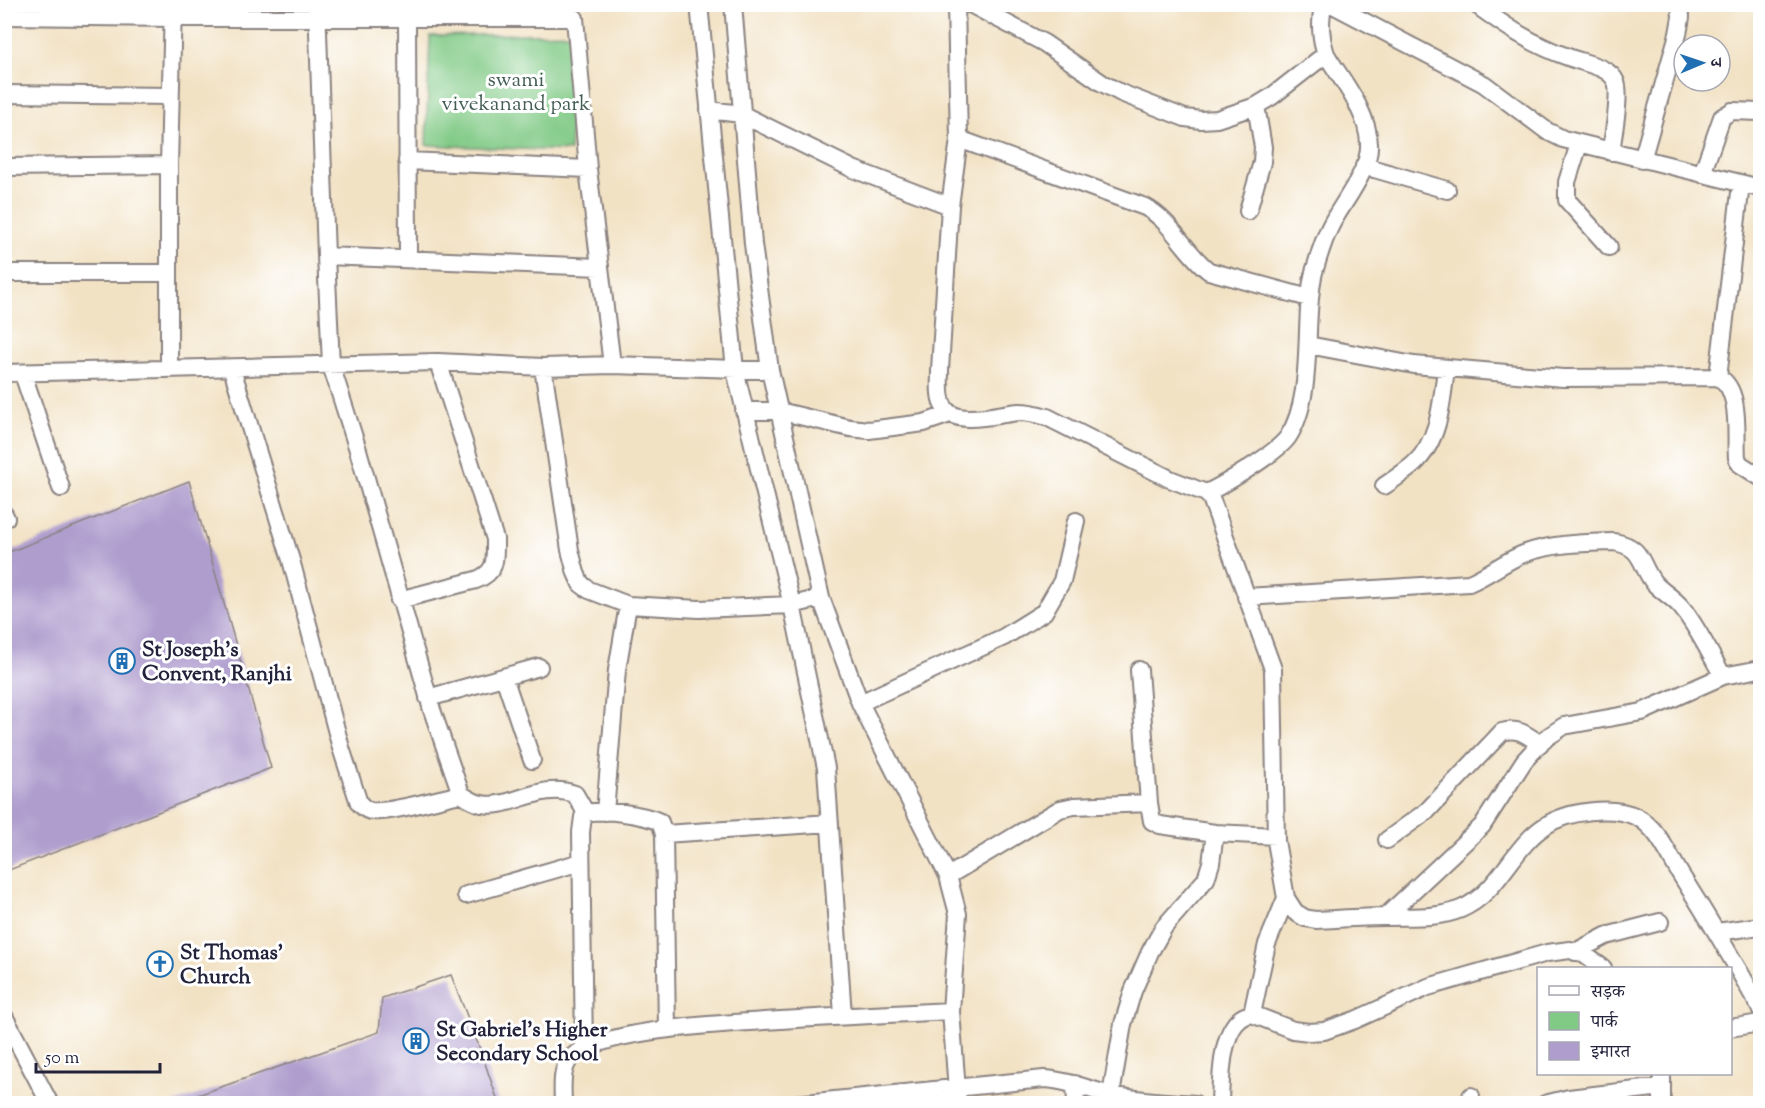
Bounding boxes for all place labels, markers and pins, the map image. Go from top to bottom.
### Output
place label: St Joseph's Convent, Ranjhi [142,636,292,690]
building icon: St Joseph's Convent, Ranjhi [107,646,137,676]
place label: St Thomas' Church [180,939,283,993]
church icon: St Thomas' Church [145,949,175,979]
place label: St Gabriel's Higher Secondary School [436,1016,608,1070]
building icon: St Gabriel's Higher Secondary School [401,1026,431,1056]

